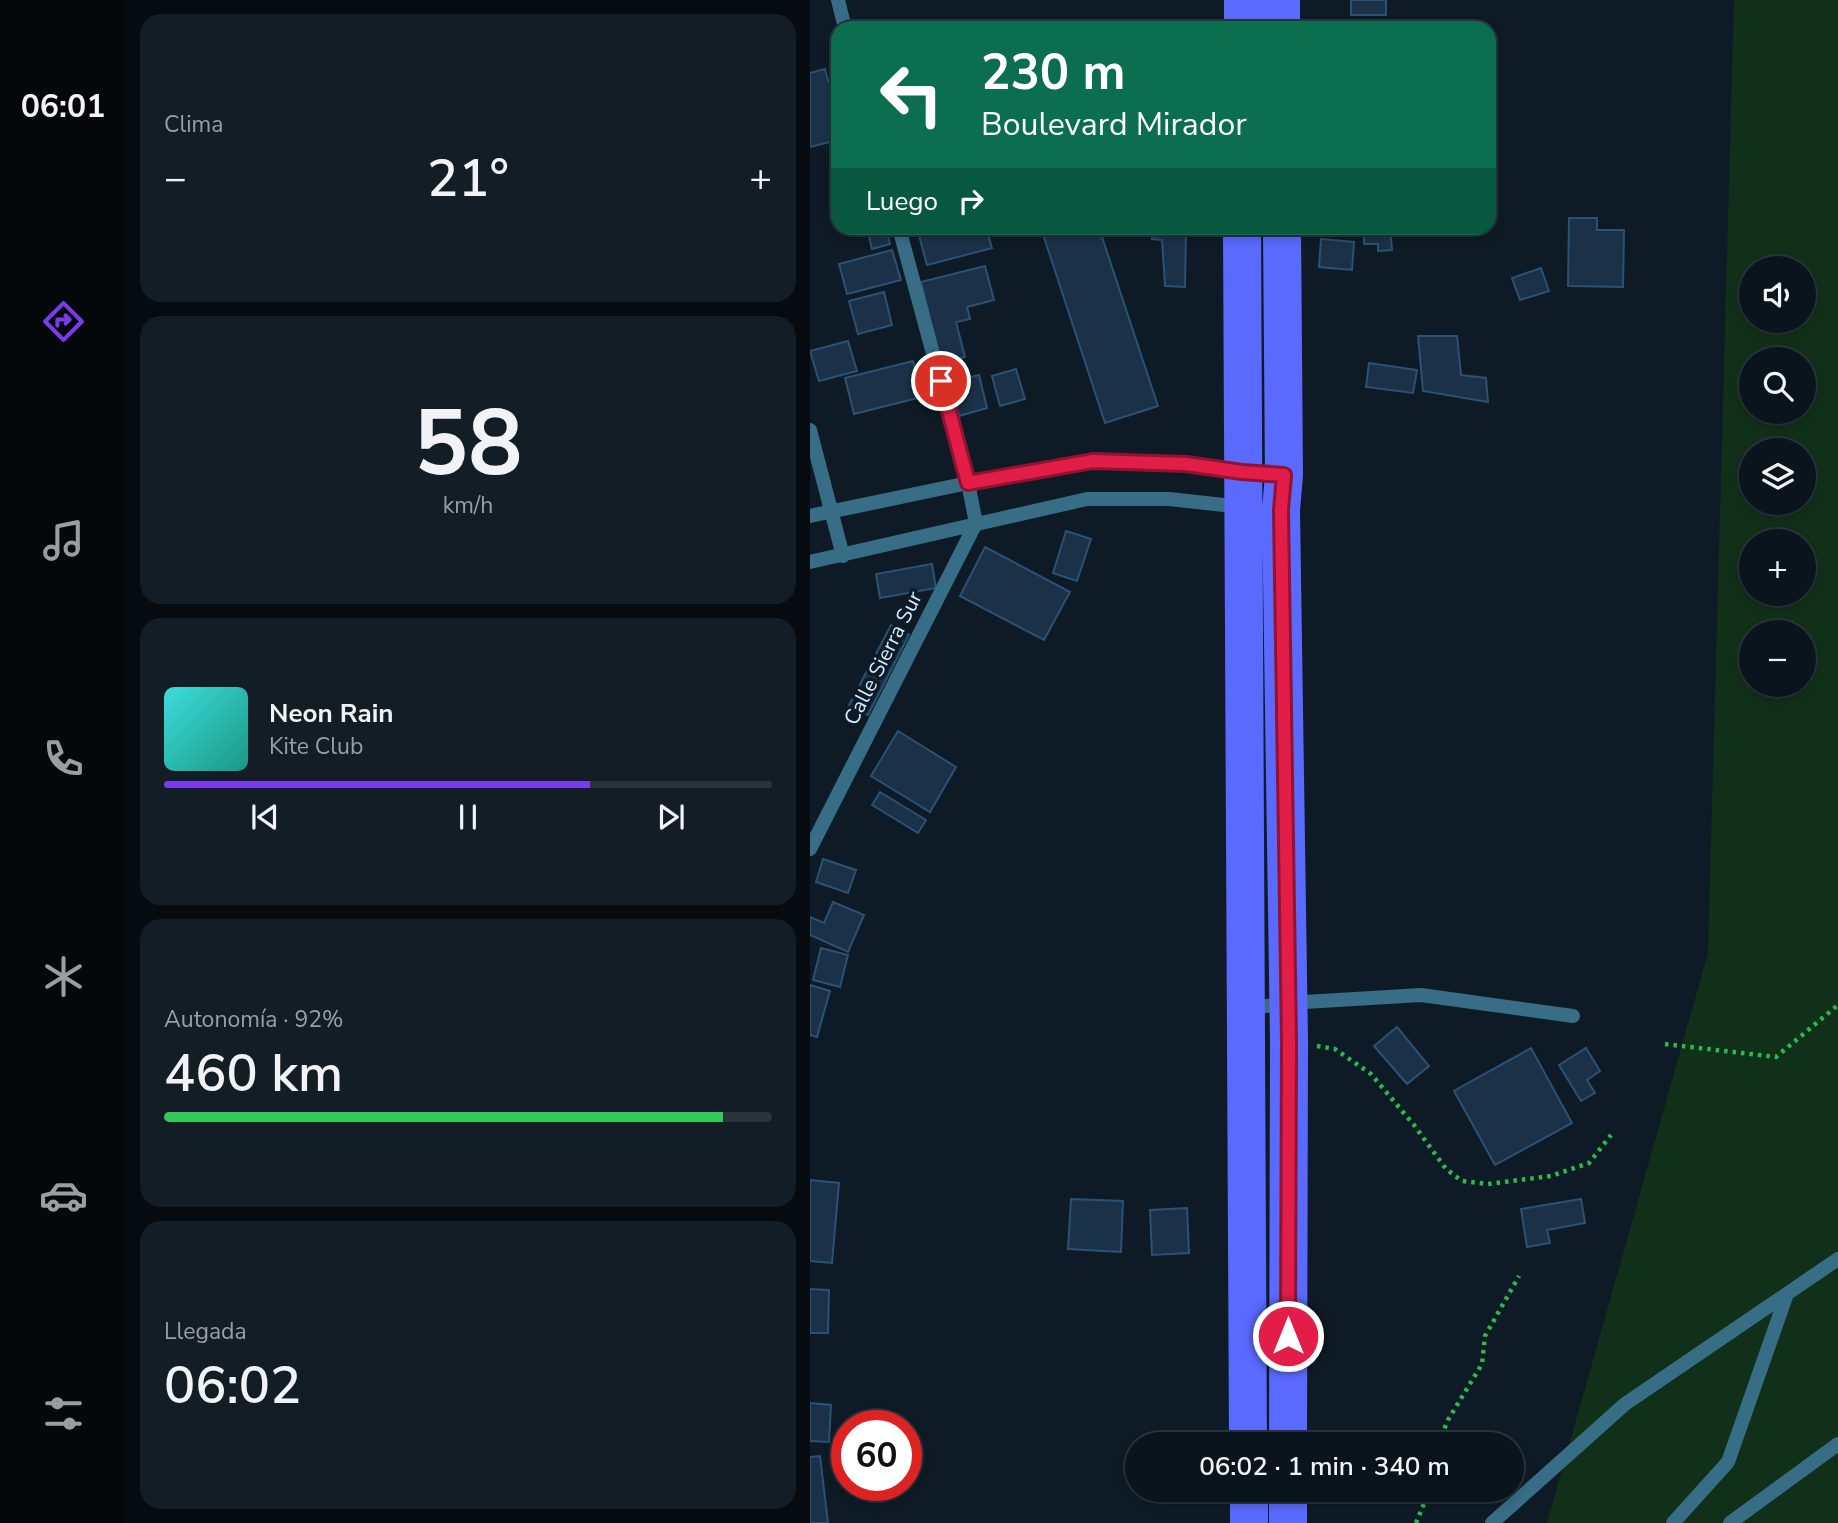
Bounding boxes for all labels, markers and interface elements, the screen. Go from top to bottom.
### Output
text: 230 m [981,39,1125,106]
icon: left [866,49,957,140]
text: 06:01 [21,85,105,128]
text: Boulevard Mirador [981,103,1247,146]
text: Clima [164,109,224,140]
text: 21° [427,143,509,214]
text: − [164,153,187,204]
text: + [749,153,772,204]
icon: right [952,182,990,220]
text: Luego [866,184,938,219]
map controls [1739,256,1816,697]
button: sound [1739,256,1816,333]
icon: directions [39,297,88,346]
button: search [1739,347,1816,424]
pin [911,351,971,411]
icon: arrive [922,362,960,400]
text: 58 [413,382,523,506]
button: layers [1739,438,1816,515]
text: km/h [443,490,493,521]
icon: music [39,516,88,565]
button: + [1739,529,1816,606]
street label: Calle Sierra Sur [837,586,929,730]
button: − [1739,620,1816,697]
text: Neon Rain [269,696,394,731]
text: Kite Club [269,731,363,762]
icon: phone [39,734,88,783]
icon: previous [246,798,284,836]
icon: pause [449,798,487,836]
icon: next [652,798,690,836]
icon: climate [39,952,88,1001]
text: Autonomía · 92% [164,1004,344,1035]
text: 460 km [164,1038,343,1109]
icon: car [39,1171,88,1220]
position arrow [1251,1299,1325,1373]
text: Llegada [164,1316,247,1347]
text: 06:02 [164,1350,301,1421]
icon: filters [39,1389,88,1438]
speed limit sign: 60 [831,1410,922,1501]
text: 06:02 · 1 min · 340 m [1199,1449,1450,1484]

